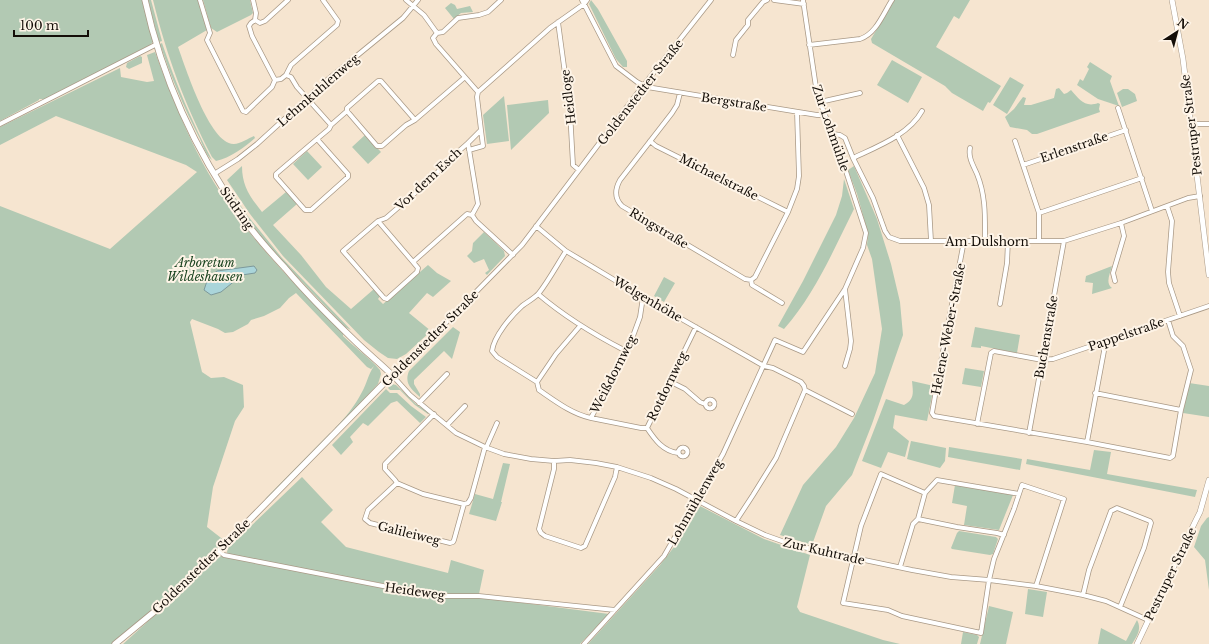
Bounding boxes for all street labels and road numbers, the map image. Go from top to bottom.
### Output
street label: Goldenstedter Straße [594,36,686,148]
street label: Lehmkuhlenweg [274,50,363,130]
street label: Heidloge [557,68,579,126]
street label: Pestruper Straße [1177,73,1205,177]
street label: Zur Lohmühle [809,83,853,173]
street label: Bergstraße [700,89,768,115]
street label: Erlenstraße [1038,128,1110,166]
street label: Vor dem Esch [391,144,464,214]
street label: Michaelstraße [677,151,761,203]
street label: Südring [217,184,258,233]
street label: Ringstraße [627,204,691,252]
street label: Am Dulshorn [944,234,1029,249]
street label: Helene-Weber-Straße [928,262,968,396]
street label: Welgenhöhe [610,273,685,325]
street label: Goldenstedter Straße [379,287,481,389]
street label: Buchenstraße [1031,294,1061,380]
street label: Pappelstraße [1086,314,1166,354]
street label: Weißdornweg [586,331,640,417]
street label: Rotdornweg [644,348,691,423]
street label: Lohmühlenweg [664,456,726,548]
street label: Goldenstedter Straße [149,515,253,617]
street label: Galileiweg [376,518,443,548]
street label: Pestruper Straße [1141,525,1199,623]
street label: Zur Kuhtrade [782,534,866,568]
street label: Heideweg [384,579,447,603]

